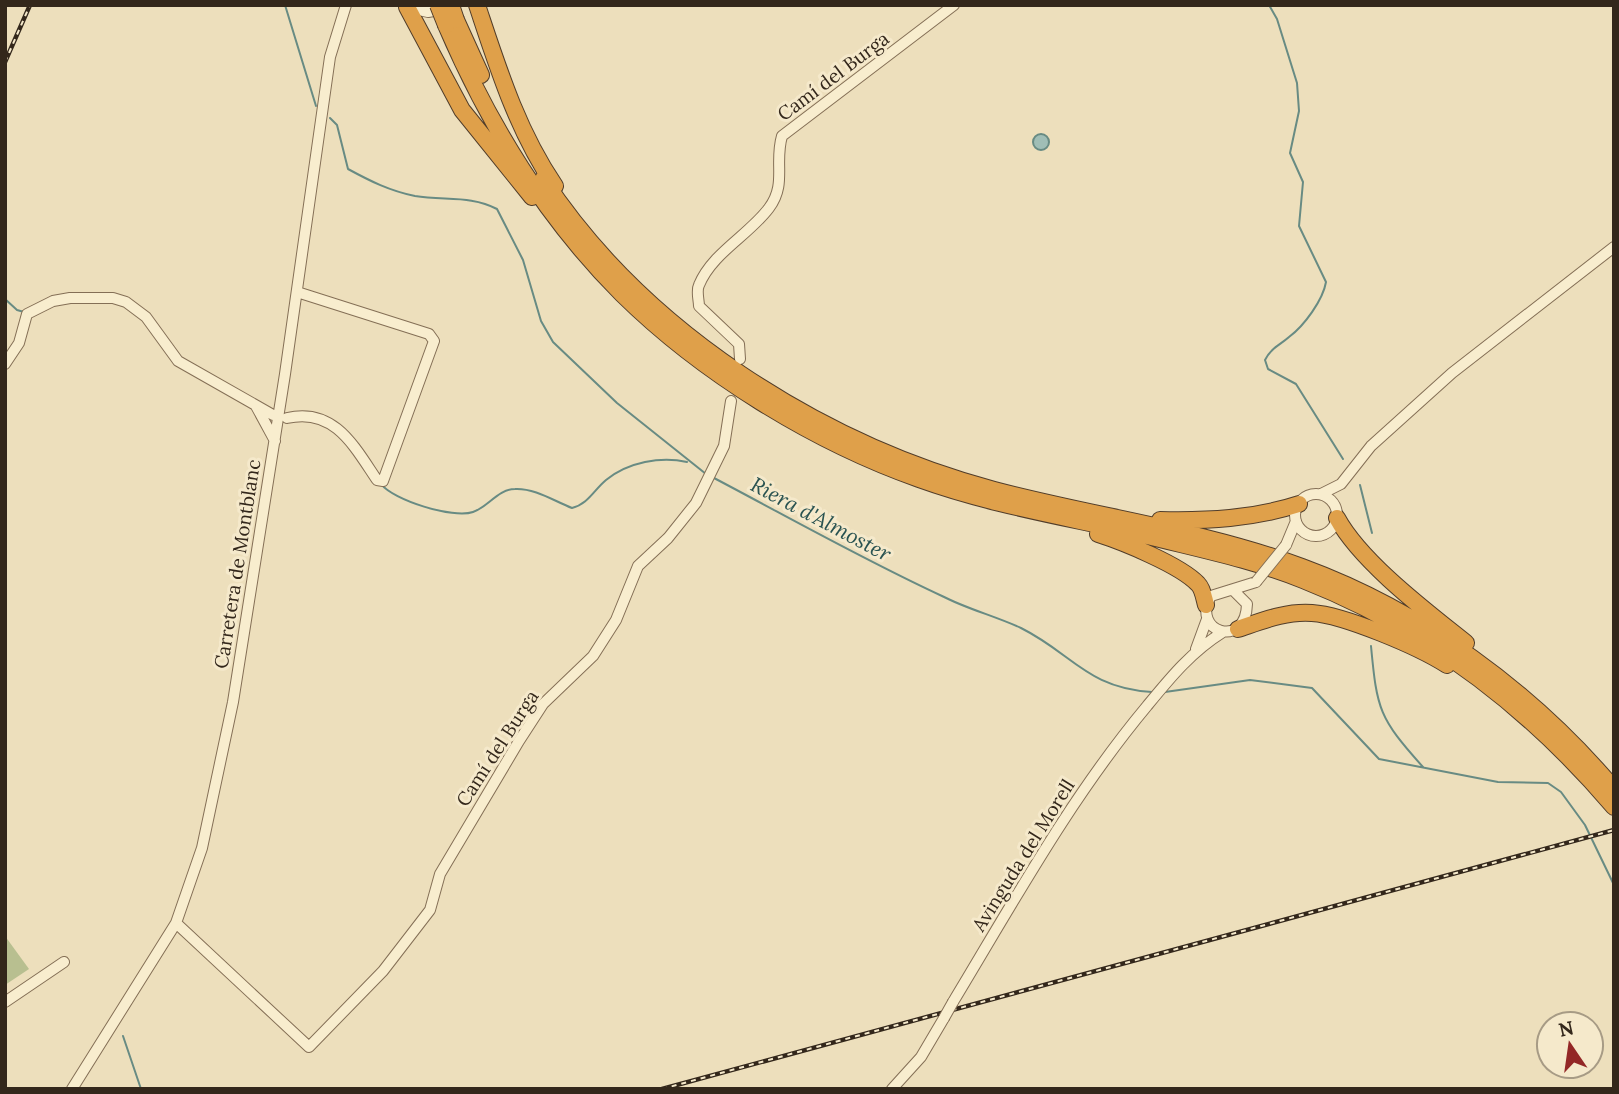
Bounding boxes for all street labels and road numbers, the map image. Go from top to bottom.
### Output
street label: Camí del Burga [772,26,894,126]
street label: Carretera de Montblanc [209,458,265,670]
street label: Camí del Burga [451,685,544,811]
street label: Avinguda del Morell [966,774,1080,936]

